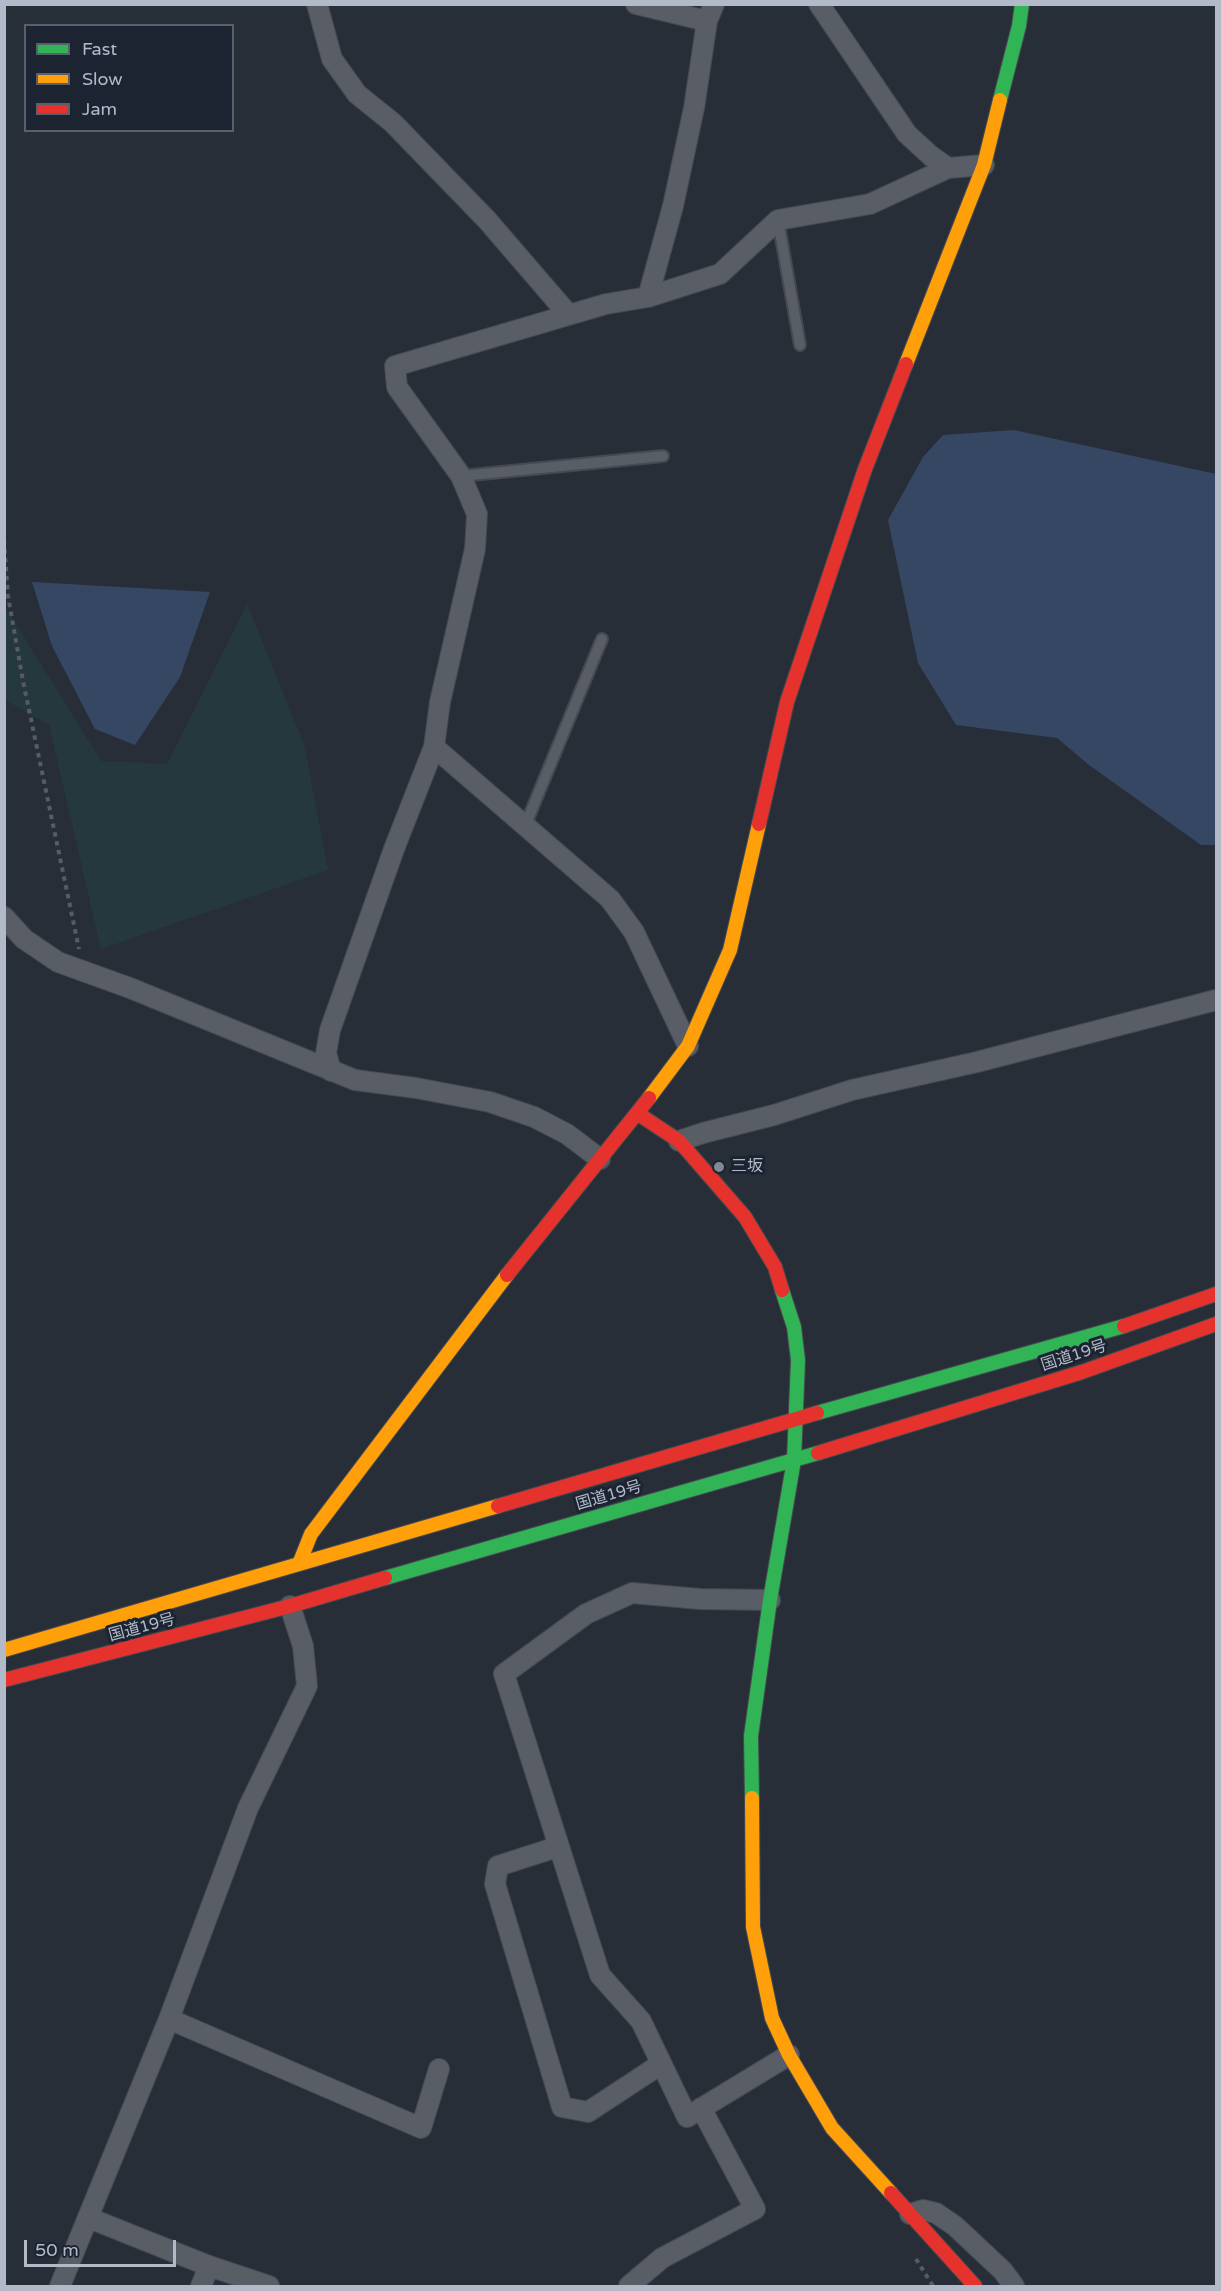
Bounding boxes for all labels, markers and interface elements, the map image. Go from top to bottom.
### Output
legend [24,24,234,132]
text: Fast [82,38,117,60]
text: Slow [82,68,123,90]
text: Jam [82,98,117,120]
place label: 三坂 [731,1157,763,1177]
marker: 三坂 [712,1160,726,1174]
street label: 国道19号 [1039,1336,1109,1376]
street label: 国道19号 [574,1477,644,1515]
street label: 国道19号 [107,1610,177,1646]
scale bar [27,2228,178,2266]
text: 50 m [35,2239,79,2261]

